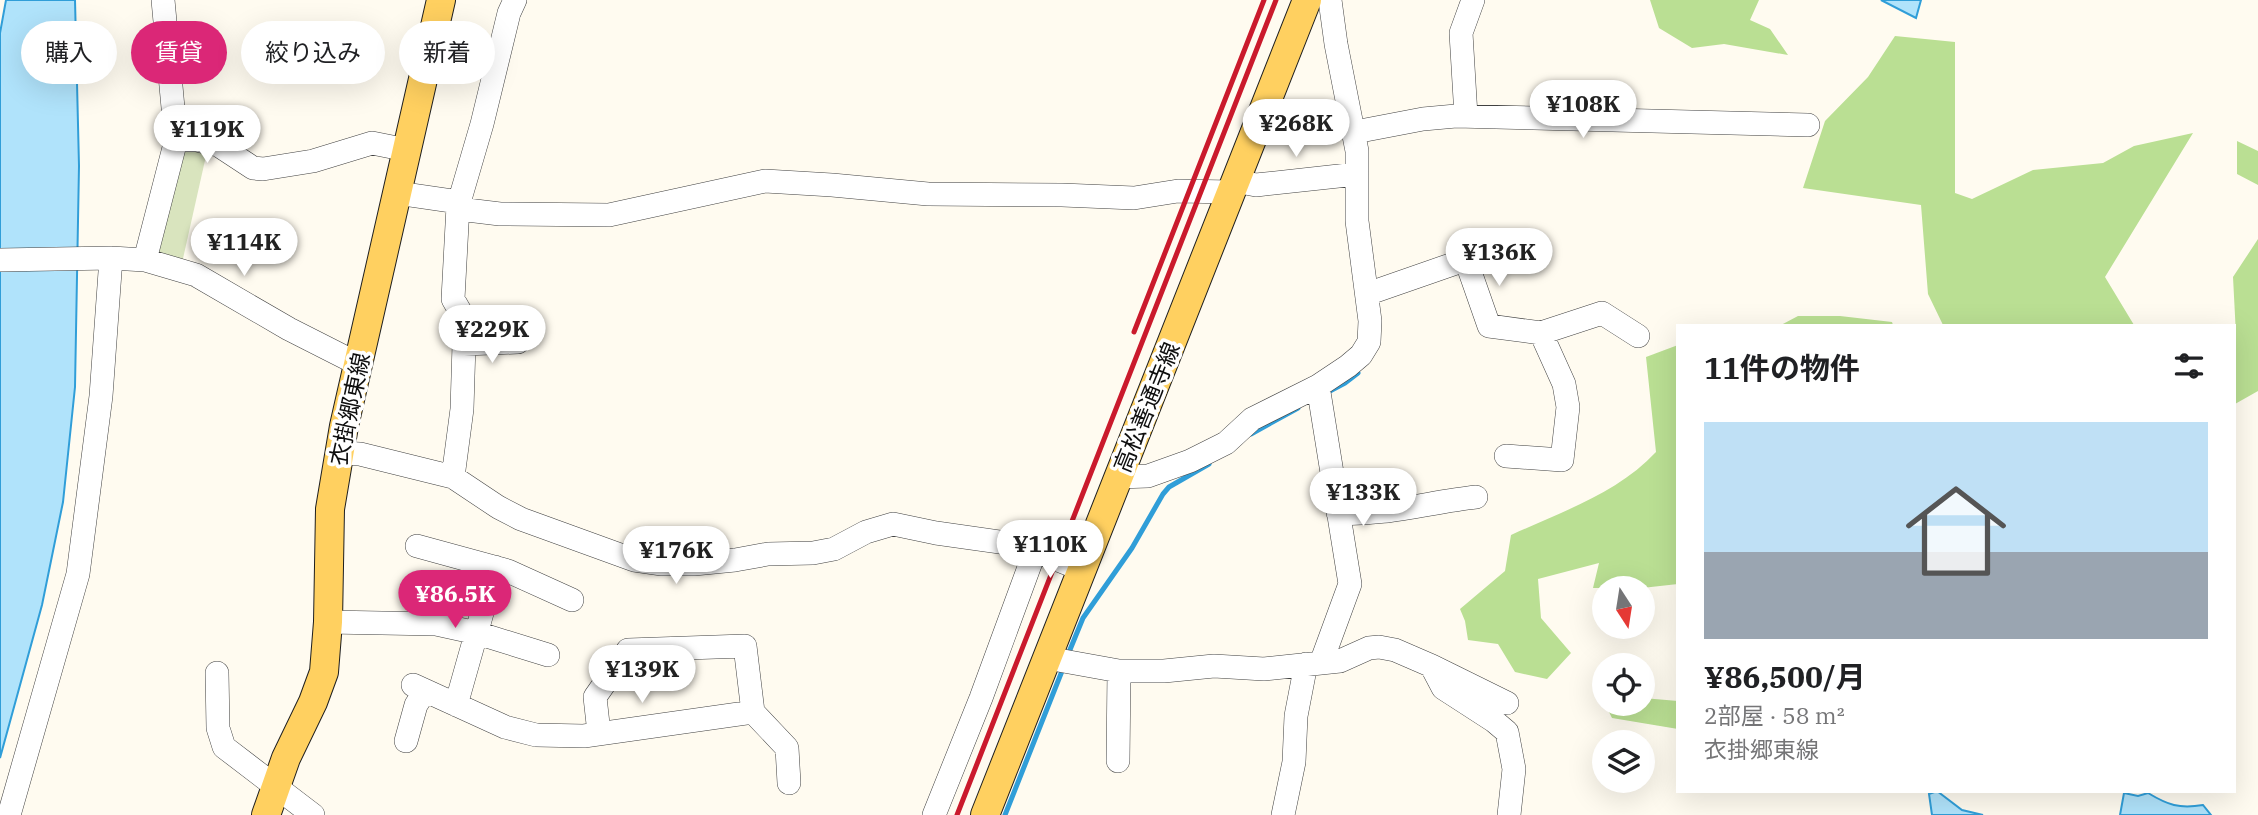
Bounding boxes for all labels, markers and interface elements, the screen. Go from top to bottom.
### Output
chip: 購入 [21,21,117,84]
chip: 賃貸 [131,21,227,84]
chip: 絞り込み [241,21,385,84]
chip: 新着 [399,21,495,84]
pin: ¥108K [1534,80,1632,140]
text: ¥108K [1546,88,1620,118]
pin: ¥268K [1247,100,1345,159]
pin: ¥119K [158,106,256,165]
text: ¥268K [1259,107,1333,137]
text: ¥119K [170,113,244,143]
pin: ¥114K [195,218,293,278]
text: ¥114K [207,226,281,256]
pin: ¥136K [1450,229,1548,288]
text: ¥136K [1462,236,1536,266]
pin: ¥229K [443,306,541,365]
text: ¥229K [455,313,529,343]
street label: 高松善通寺線 [1106,337,1186,477]
icon: filters [2170,347,2208,385]
text: 11件の物件 [1704,348,1860,387]
street label: 衣掛郷東線 [322,350,376,468]
pin: ¥133K [1314,468,1412,528]
icon: home [1893,468,2019,594]
text: ¥133K [1326,476,1400,506]
pin: ¥110K [1001,520,1099,580]
pin: ¥176K [627,526,725,586]
text: ¥110K [1013,528,1087,558]
text: ¥176K [639,534,713,564]
pin: ¥86.5K [398,570,512,630]
north arrow [1592,576,1656,639]
map controls [1592,576,1655,793]
text: ¥86.5K [414,578,496,608]
pin: ¥139K [593,646,691,705]
text: ¥139K [605,653,679,683]
button: locate [1592,653,1655,716]
text: ¥86,500/月 [1704,657,1866,696]
text: 2部屋 · 58 m² [1704,700,1845,730]
button: layers [1592,730,1655,793]
text: 衣掛郷東線 [1704,734,1819,764]

